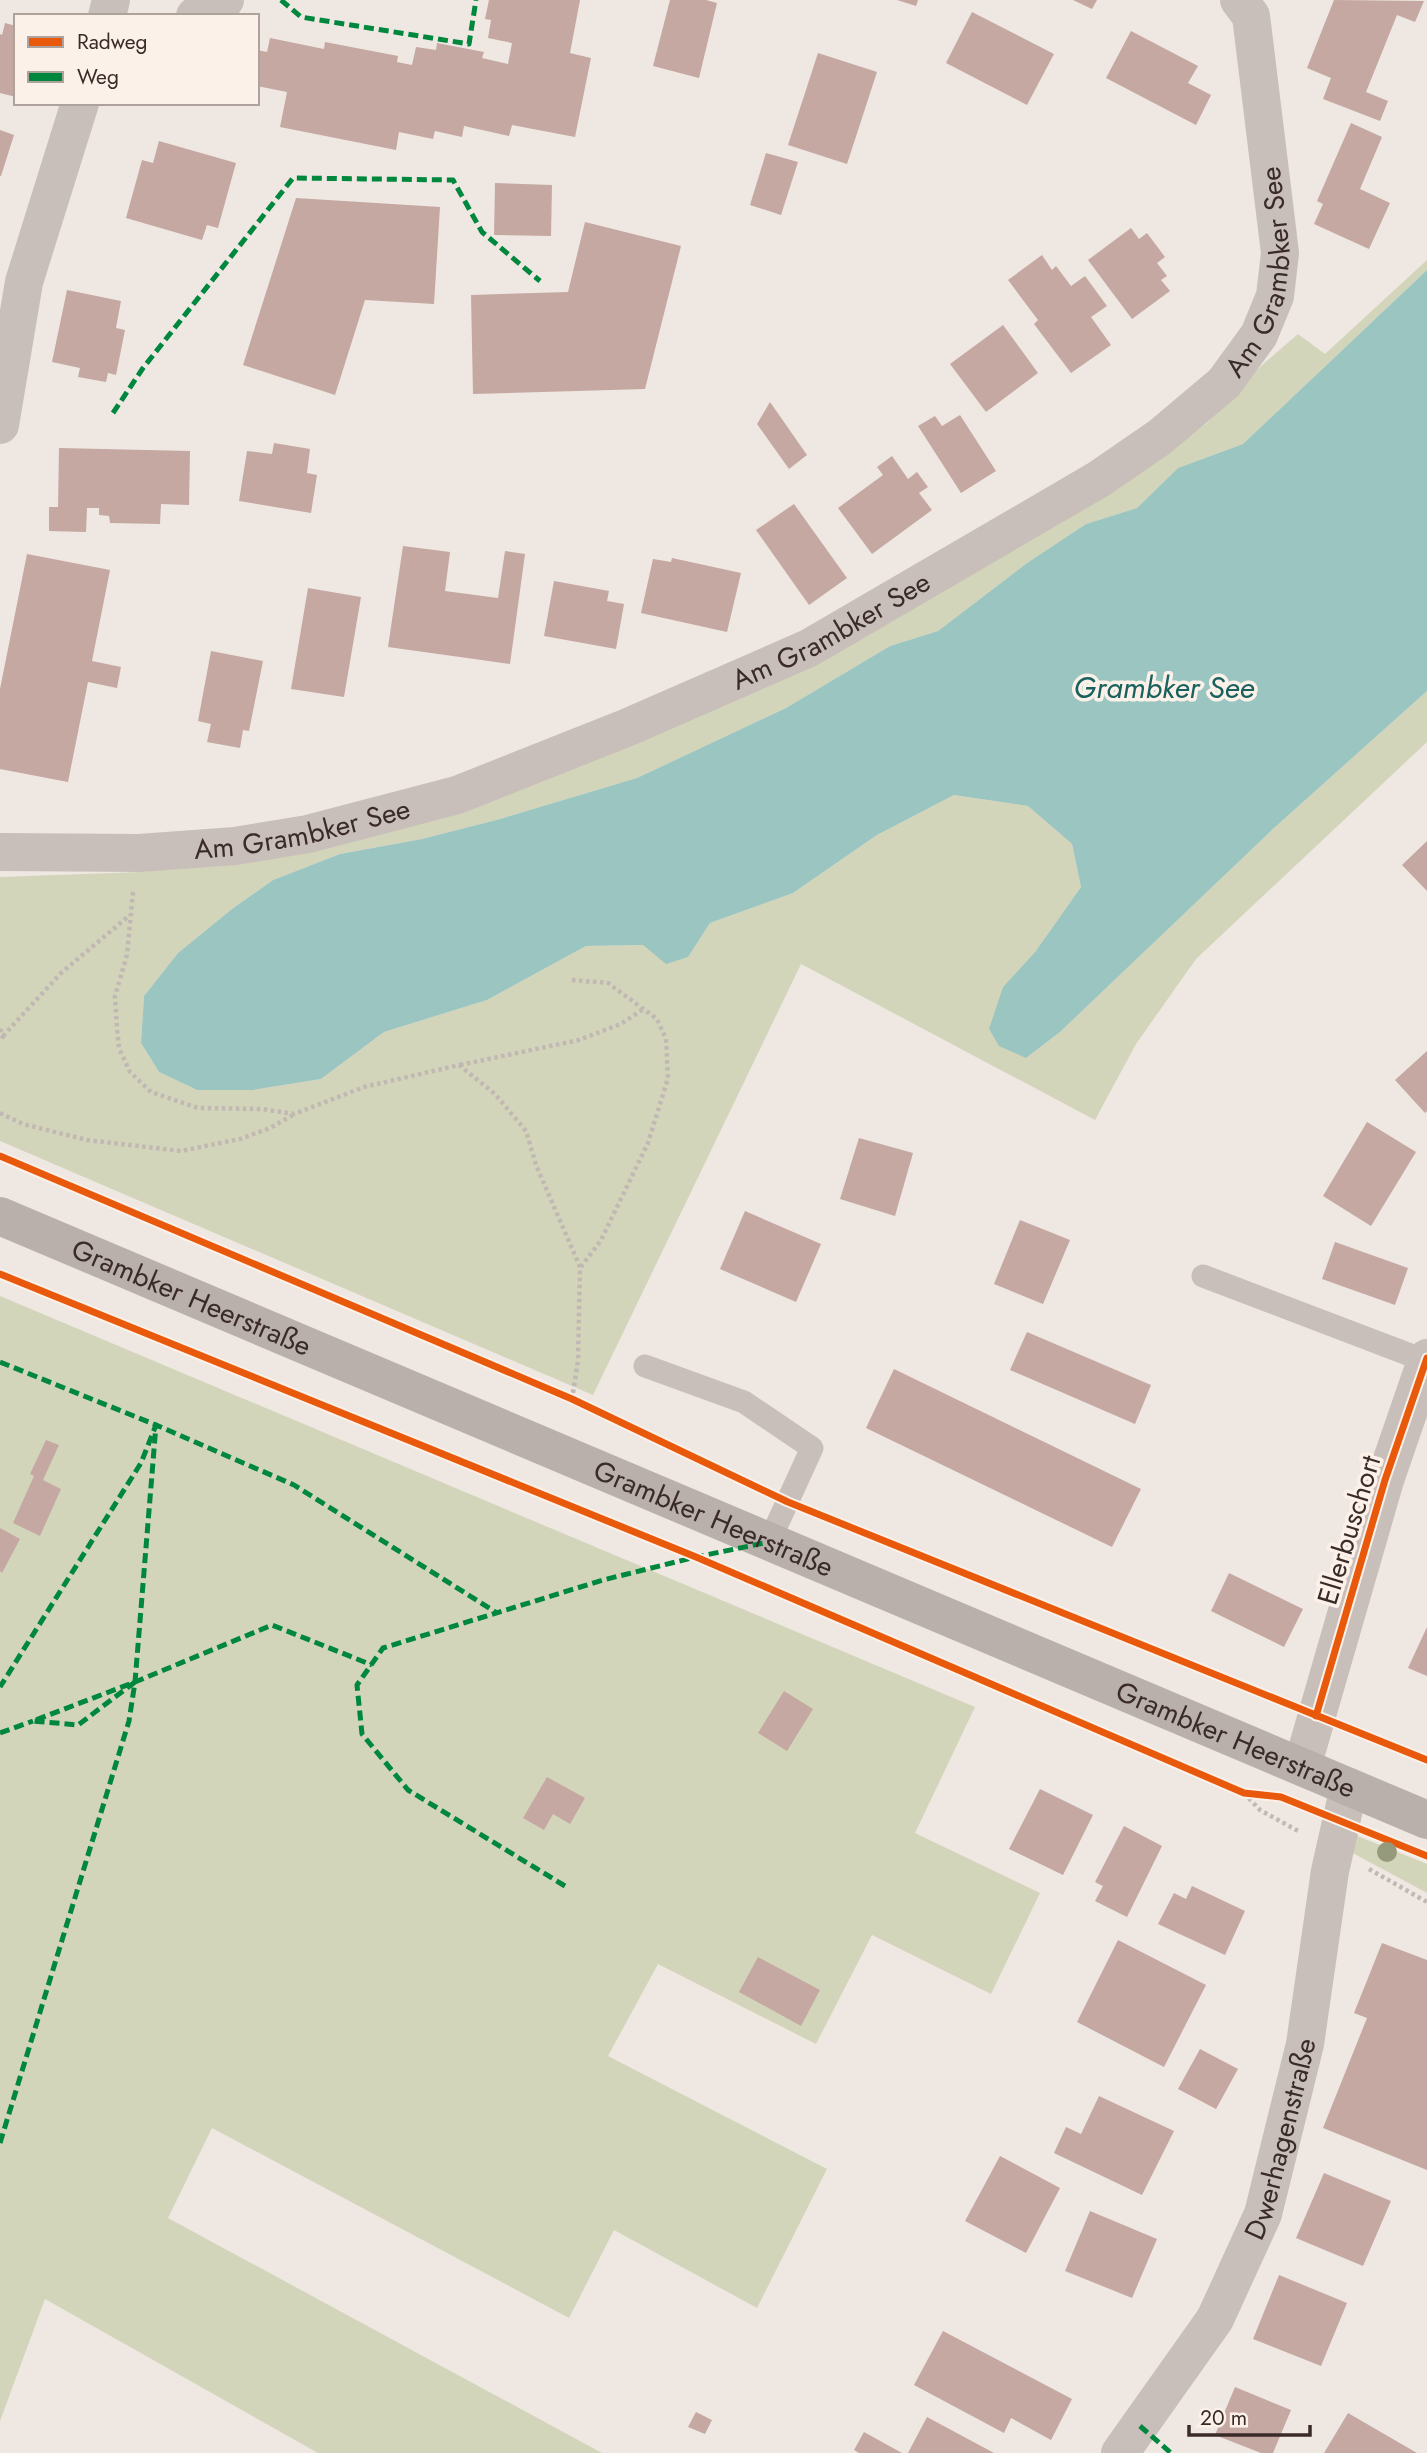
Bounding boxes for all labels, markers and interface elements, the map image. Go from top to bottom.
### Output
legend [14,14,259,105]
text: Radweg [77,27,148,57]
text: Weg [77,62,119,92]
street label: Am Grambker See [1214,164,1301,386]
street label: Am Grambker See [725,561,938,700]
water label: Grambker See [1074,666,1254,709]
street label: Am Grambker See [192,788,414,869]
street label: Grambker Heerstraße [65,1228,318,1366]
street label: Grambker Heerstraße [587,1449,840,1587]
street label: Ellerbuschort [1307,1450,1391,1610]
street label: Grambker Heerstraße [1110,1670,1362,1808]
street label: Dwerhagenstraße [1234,2034,1326,2246]
scale bar [1189,2394,1310,2438]
text: 20 m [1200,2403,1247,2433]

